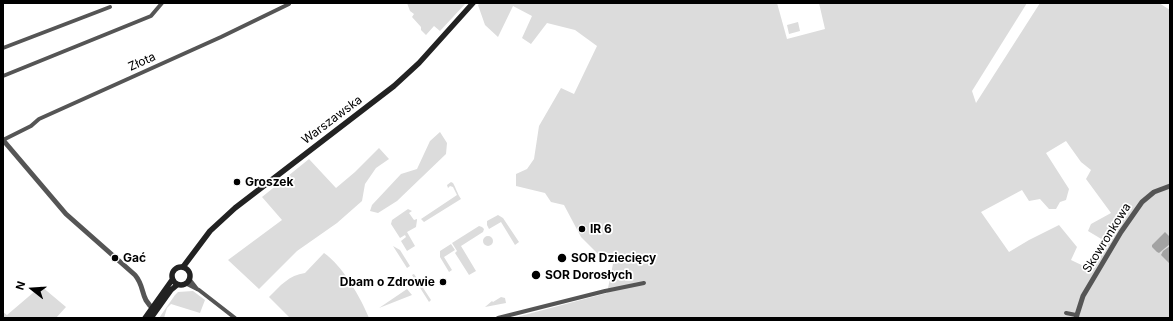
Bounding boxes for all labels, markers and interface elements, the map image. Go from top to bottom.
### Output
street label: Złota [126,50,158,74]
street label: Warszawska [299,93,365,147]
place label: Groszek [245,175,293,189]
marker: Groszek [232,177,242,187]
street label: Skowronkowa [1080,201,1134,275]
place label: IR 6 [590,222,612,236]
marker: IR 6 [577,224,587,234]
place label: Gać [123,251,146,265]
place label: SOR Dziecięcy [571,251,656,265]
marker: SOR Dziecięcy [556,252,568,264]
marker: Gać [110,253,120,263]
place label: SOR Dorosłych [545,268,632,282]
north arrow [12,269,52,309]
marker: SOR Dorosłych [530,269,542,281]
place label: Dbam o Zdrowie [340,275,435,289]
marker: Dbam o Zdrowie [438,277,448,287]
text: N [13,279,28,292]

